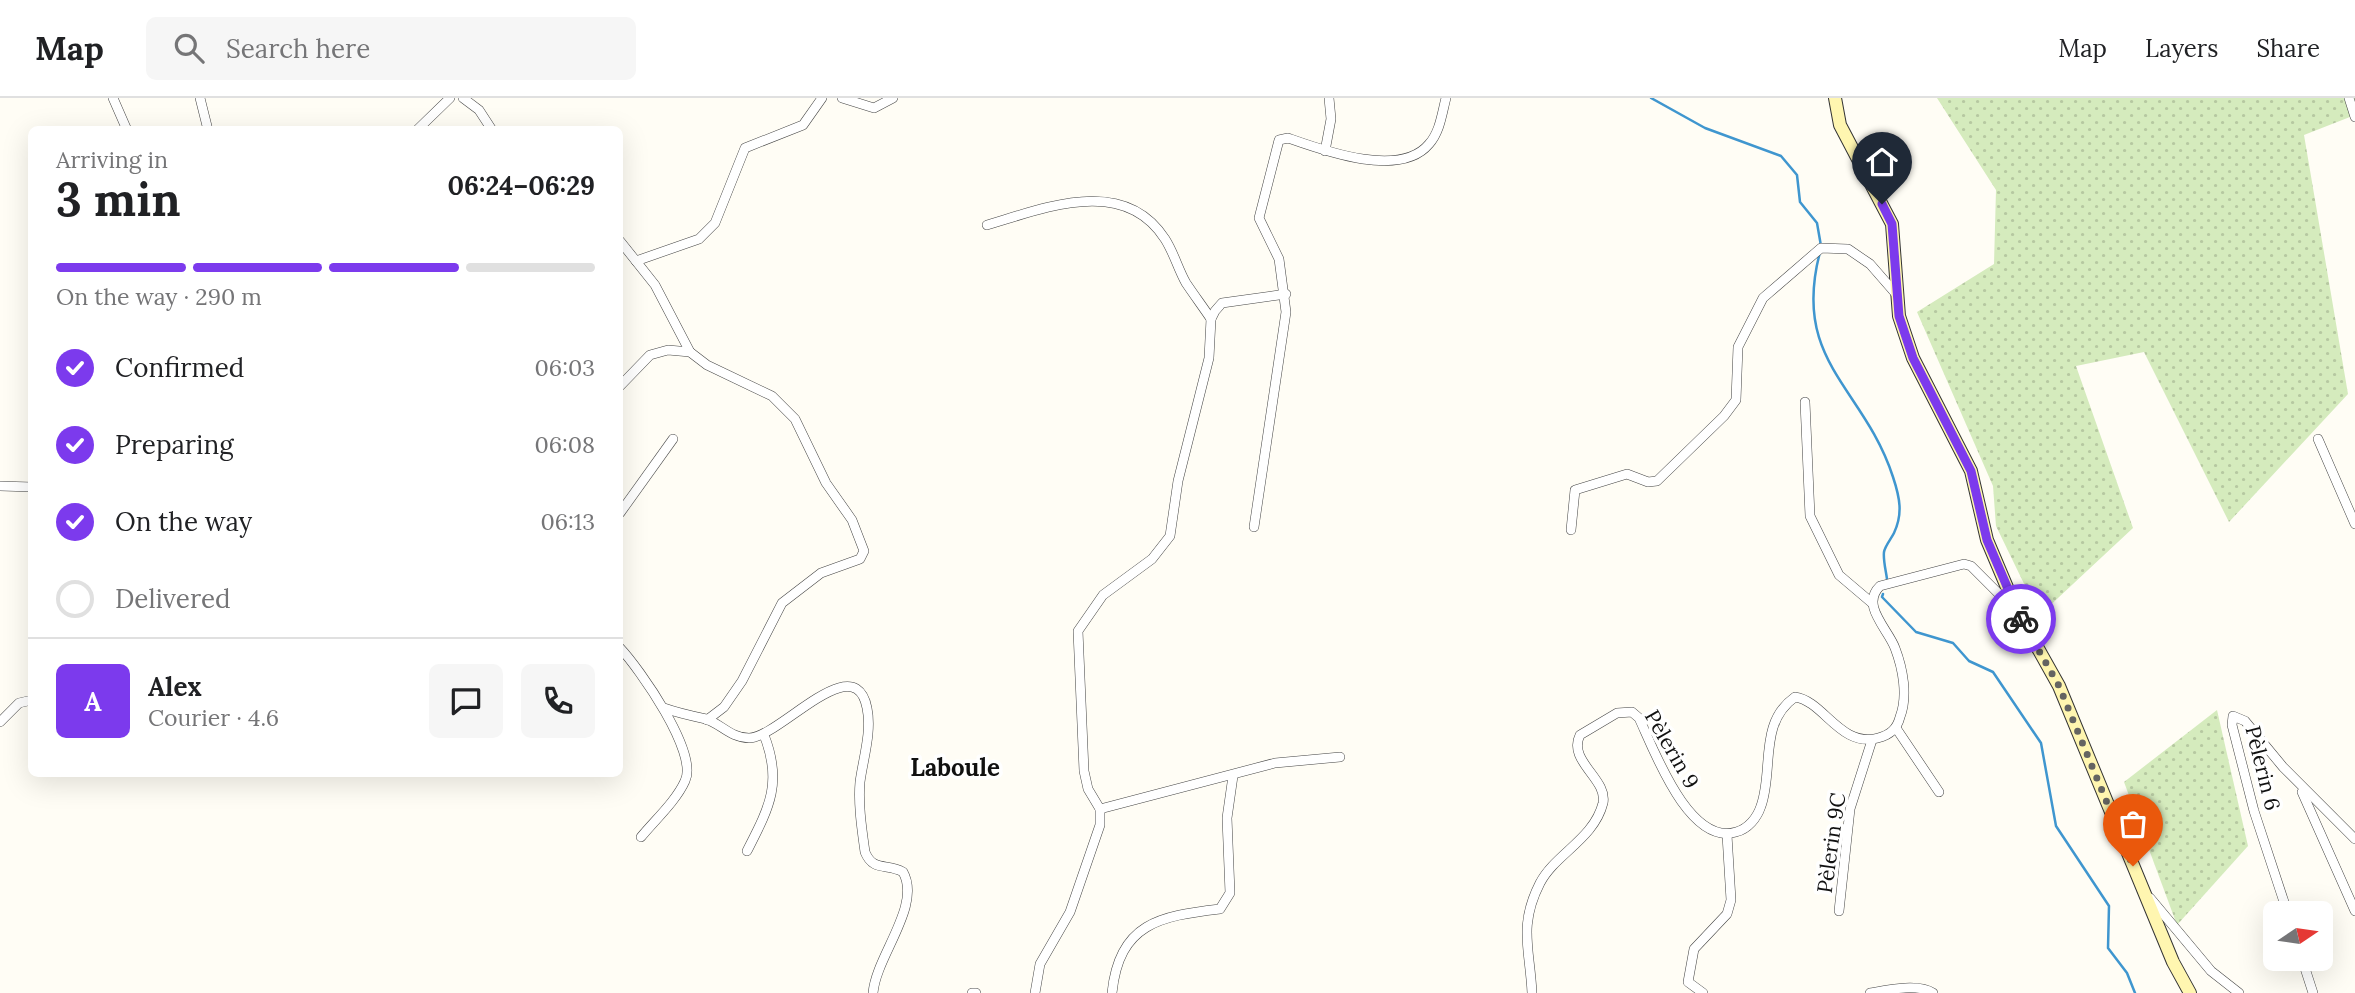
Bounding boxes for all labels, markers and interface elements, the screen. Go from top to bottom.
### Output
search box [146,17,636,80]
text: Map [35,27,104,69]
icon: search [170,29,208,67]
text: Search here [226,32,370,65]
text: Map [2058,33,2107,64]
text: Layers [2145,33,2218,64]
text: Share [2256,33,2320,64]
pin [1852,132,1912,204]
icon: home [1863,143,1901,181]
text: Arriving in [56,145,168,174]
text: 06:24–06:29 [447,169,595,202]
text: 3 min [56,170,181,229]
text: On the way · 290 m [56,282,262,311]
icon: check [56,349,94,387]
text: Confirmed [115,351,244,384]
text: 06:03 [535,353,595,382]
icon: check [56,426,94,464]
text: Preparing [115,428,234,461]
text: 06:08 [534,430,595,459]
icon: check [56,503,94,541]
text: On the way [115,505,252,538]
text: 06:13 [540,507,595,536]
text: Delivered [115,582,231,615]
courier [1986,584,2056,654]
icon: bike [2002,600,2040,638]
button: chat [429,664,503,738]
button: phone [521,664,595,738]
text: Alex [148,670,202,703]
text: A [84,685,102,718]
text: Courier · 4.6 [148,703,279,732]
street label: Pèlerin 9 [1639,705,1705,793]
street label: Pèlerin 6 [2239,723,2287,813]
district label: Laboule [910,752,1000,783]
street label: Pèlerin 9C [1811,791,1851,895]
pin [2103,794,2163,866]
icon: bag [2114,805,2152,843]
north arrow [2263,901,2333,971]
map controls [2263,901,2333,971]

